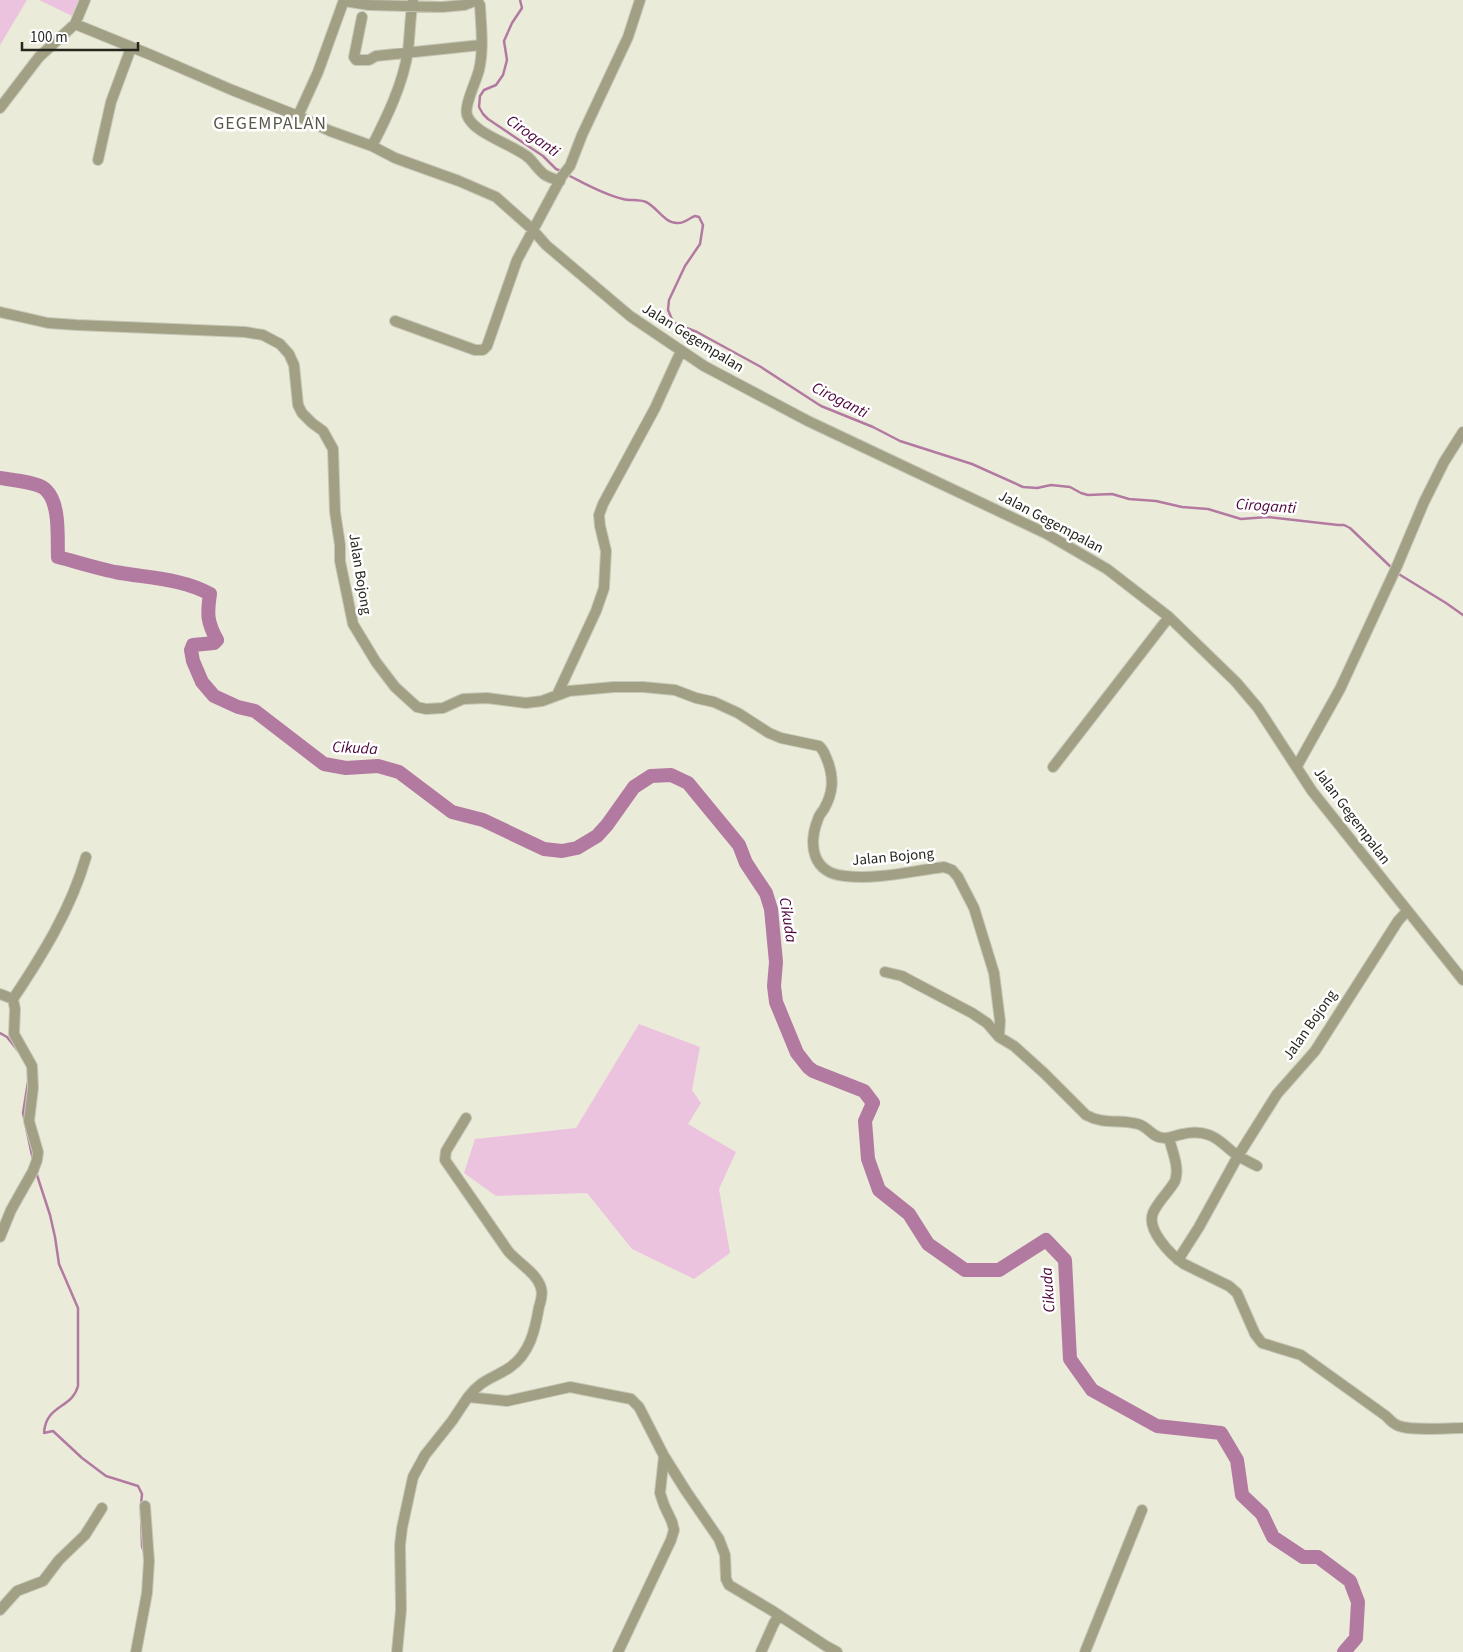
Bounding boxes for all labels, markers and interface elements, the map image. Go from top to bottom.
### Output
scale bar [22,20,139,52]
text: 100 m [30,27,68,48]
water label: Ciroganti [502,110,564,162]
district label: GEGEMPALAN [213,111,327,136]
street label: Jalan Gegempalan [638,298,748,378]
water label: Ciroganti [808,376,872,424]
street label: Jalan Gegempalan [995,485,1107,559]
water label: Ciroganti [1235,493,1297,519]
street label: Jalan Bojong [343,532,377,617]
water label: Cikuda [332,736,379,760]
street label: Jalan Gegempalan [1309,763,1395,869]
street label: Jalan Bojong [851,843,935,871]
water label: Cikuda [774,896,802,945]
street label: Jalan Bojong [1278,985,1342,1065]
water label: Cikuda [1035,1266,1061,1313]

